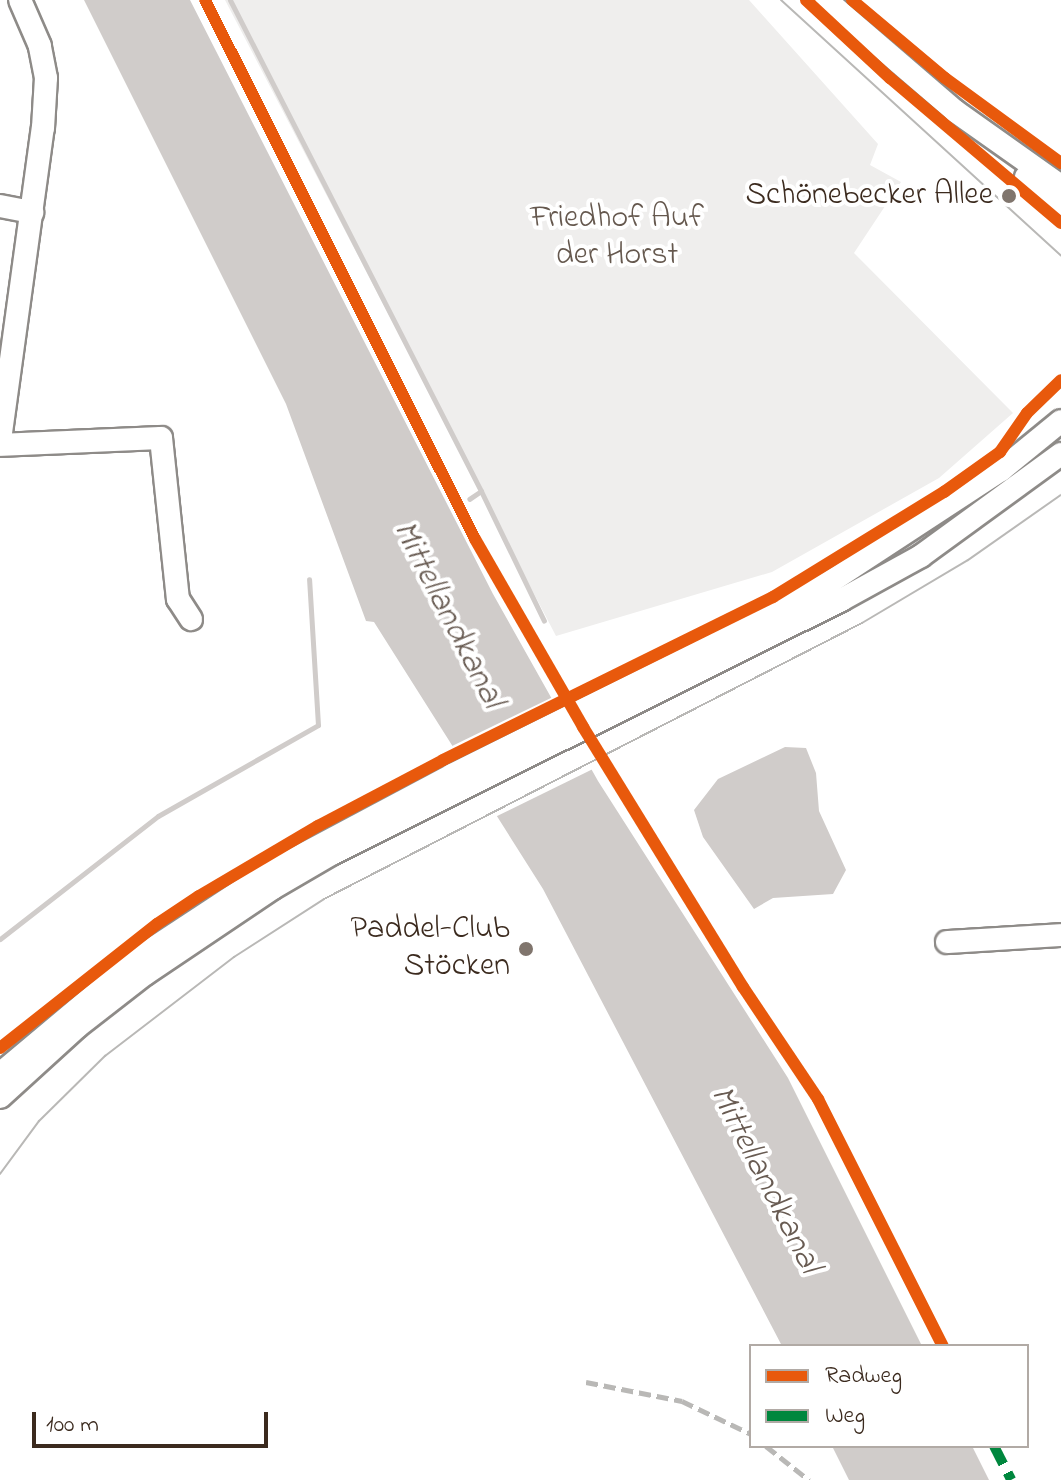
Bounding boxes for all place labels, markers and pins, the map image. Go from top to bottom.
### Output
place label: Schönebecker Allee [745,177,993,215]
marker: Schönebecker Allee [1000,187,1018,205]
place label: Paddel-Club Stöcken [350,912,510,987]
marker: Paddel-Club Stöcken [517,940,535,958]

